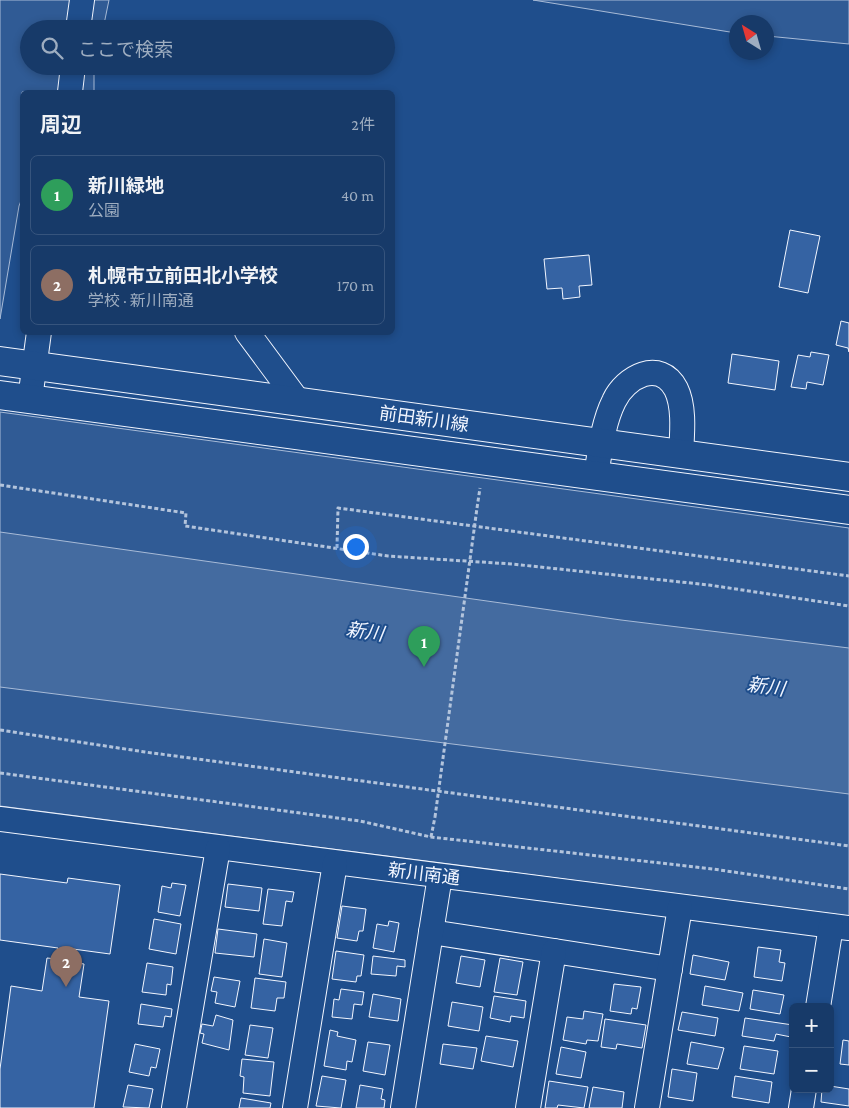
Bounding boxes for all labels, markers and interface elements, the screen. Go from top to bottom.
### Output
north arrow [729,15,774,60]
search box [20,20,395,75]
icon: search [38,34,66,62]
text: ここで検索 [78,39,173,60]
text: 周辺 [40,113,82,137]
text: 2件 [351,116,375,133]
text: 新川緑地 [88,175,164,196]
text: 1 [54,187,60,204]
text: 40 m [341,187,374,204]
text: 公園 [88,202,120,219]
text: 札幌市立前田北小学校 [88,265,278,286]
text: 2 [53,277,61,294]
text: 170 m [337,277,374,294]
text: 学校 · 新川南通 [88,292,194,309]
street label: 前田新川線 [378,403,470,435]
your location [343,534,369,560]
water label: 新川 [345,618,387,645]
pin: 1 [408,626,440,667]
water label: 新川 [746,673,788,700]
street label: 新川南通 [387,860,461,888]
pin: 2 [50,946,82,987]
map controls [789,1003,834,1093]
button: + [789,1003,834,1048]
button: − [789,1048,834,1093]

